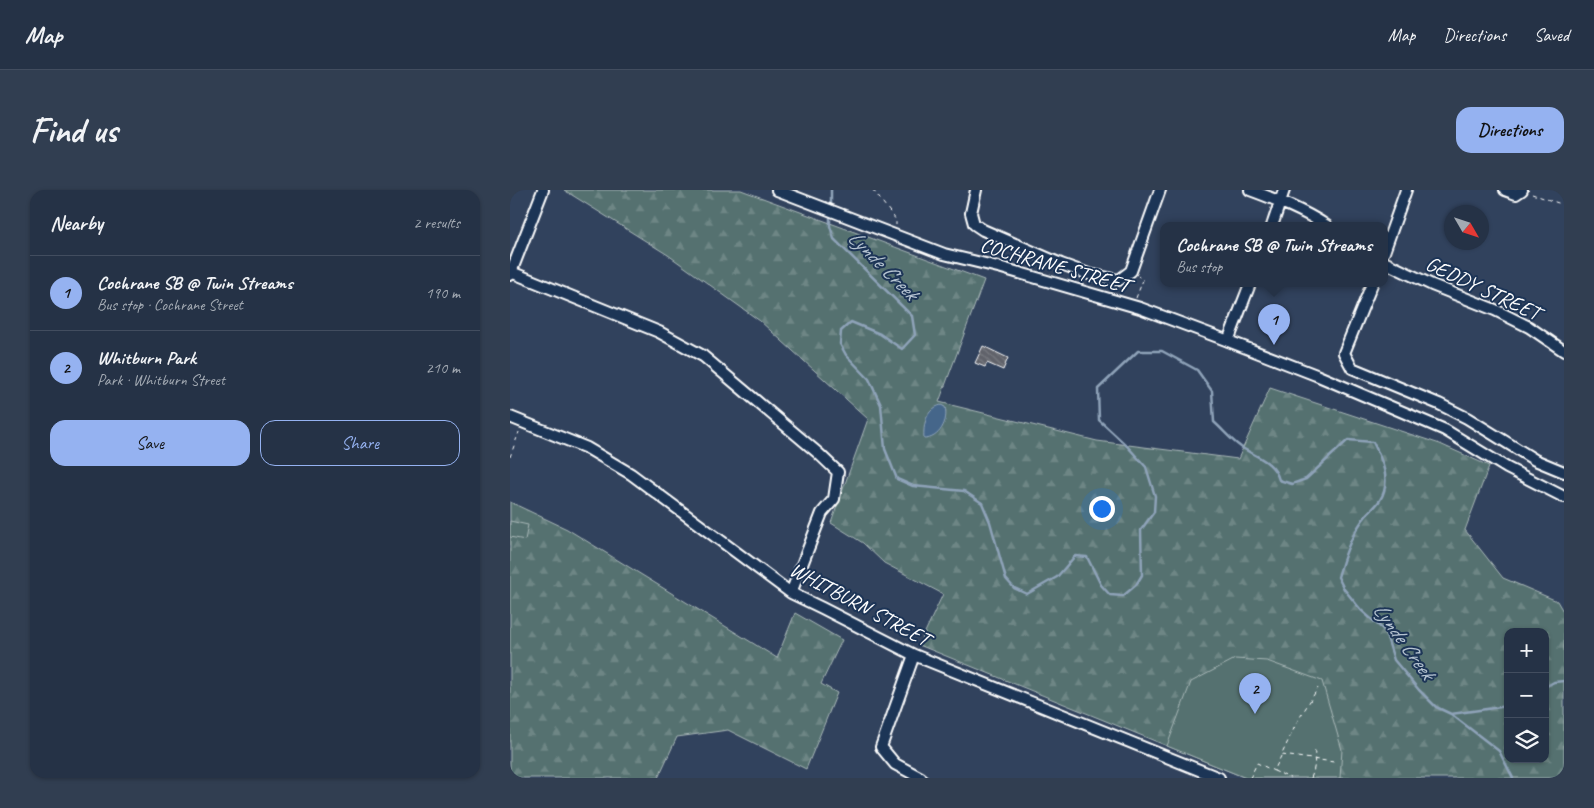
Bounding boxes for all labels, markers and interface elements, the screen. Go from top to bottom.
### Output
text: Map [25,20,62,50]
text: Map [1388,24,1415,46]
text: Directions [1443,24,1506,46]
text: Saved [1534,24,1569,46]
button: Directions [1456,107,1564,153]
text: Find us [30,108,117,153]
north arrow [1444,205,1489,250]
text: Nearby [50,210,103,236]
text: 2 results [413,213,460,233]
popup [1160,222,1388,287]
water label: Lynde Creek [842,224,927,309]
street label: COCHRANE STREET [977,231,1138,300]
text: Cochrane SB @ Twin Streams [1176,233,1372,257]
street label: GEDDY STREET [1422,250,1549,328]
text: Bus stop [1176,257,1222,277]
text: Cochrane SB @ Twin Streams [97,271,293,295]
text: 1 [62,283,70,303]
text: 190 m [426,283,460,303]
text: Bus stop · Cochrane Street [97,295,243,315]
pin: 1 [1258,304,1290,345]
text: Whitburn Park [97,346,196,370]
text: 2 [62,358,70,378]
text: 210 m [426,358,460,378]
text: Park · Whitburn Street [97,370,225,390]
button: Save [50,420,250,466]
button: Share [260,420,460,466]
your location [1089,496,1115,522]
street label: WHITBURN STREET [785,556,938,654]
water label: Lynde Creek [1367,597,1444,688]
map controls [1504,628,1549,763]
button: + [1504,628,1549,673]
pin: 2 [1239,673,1271,714]
button: − [1504,673,1549,718]
button: layers [1504,718,1549,763]

